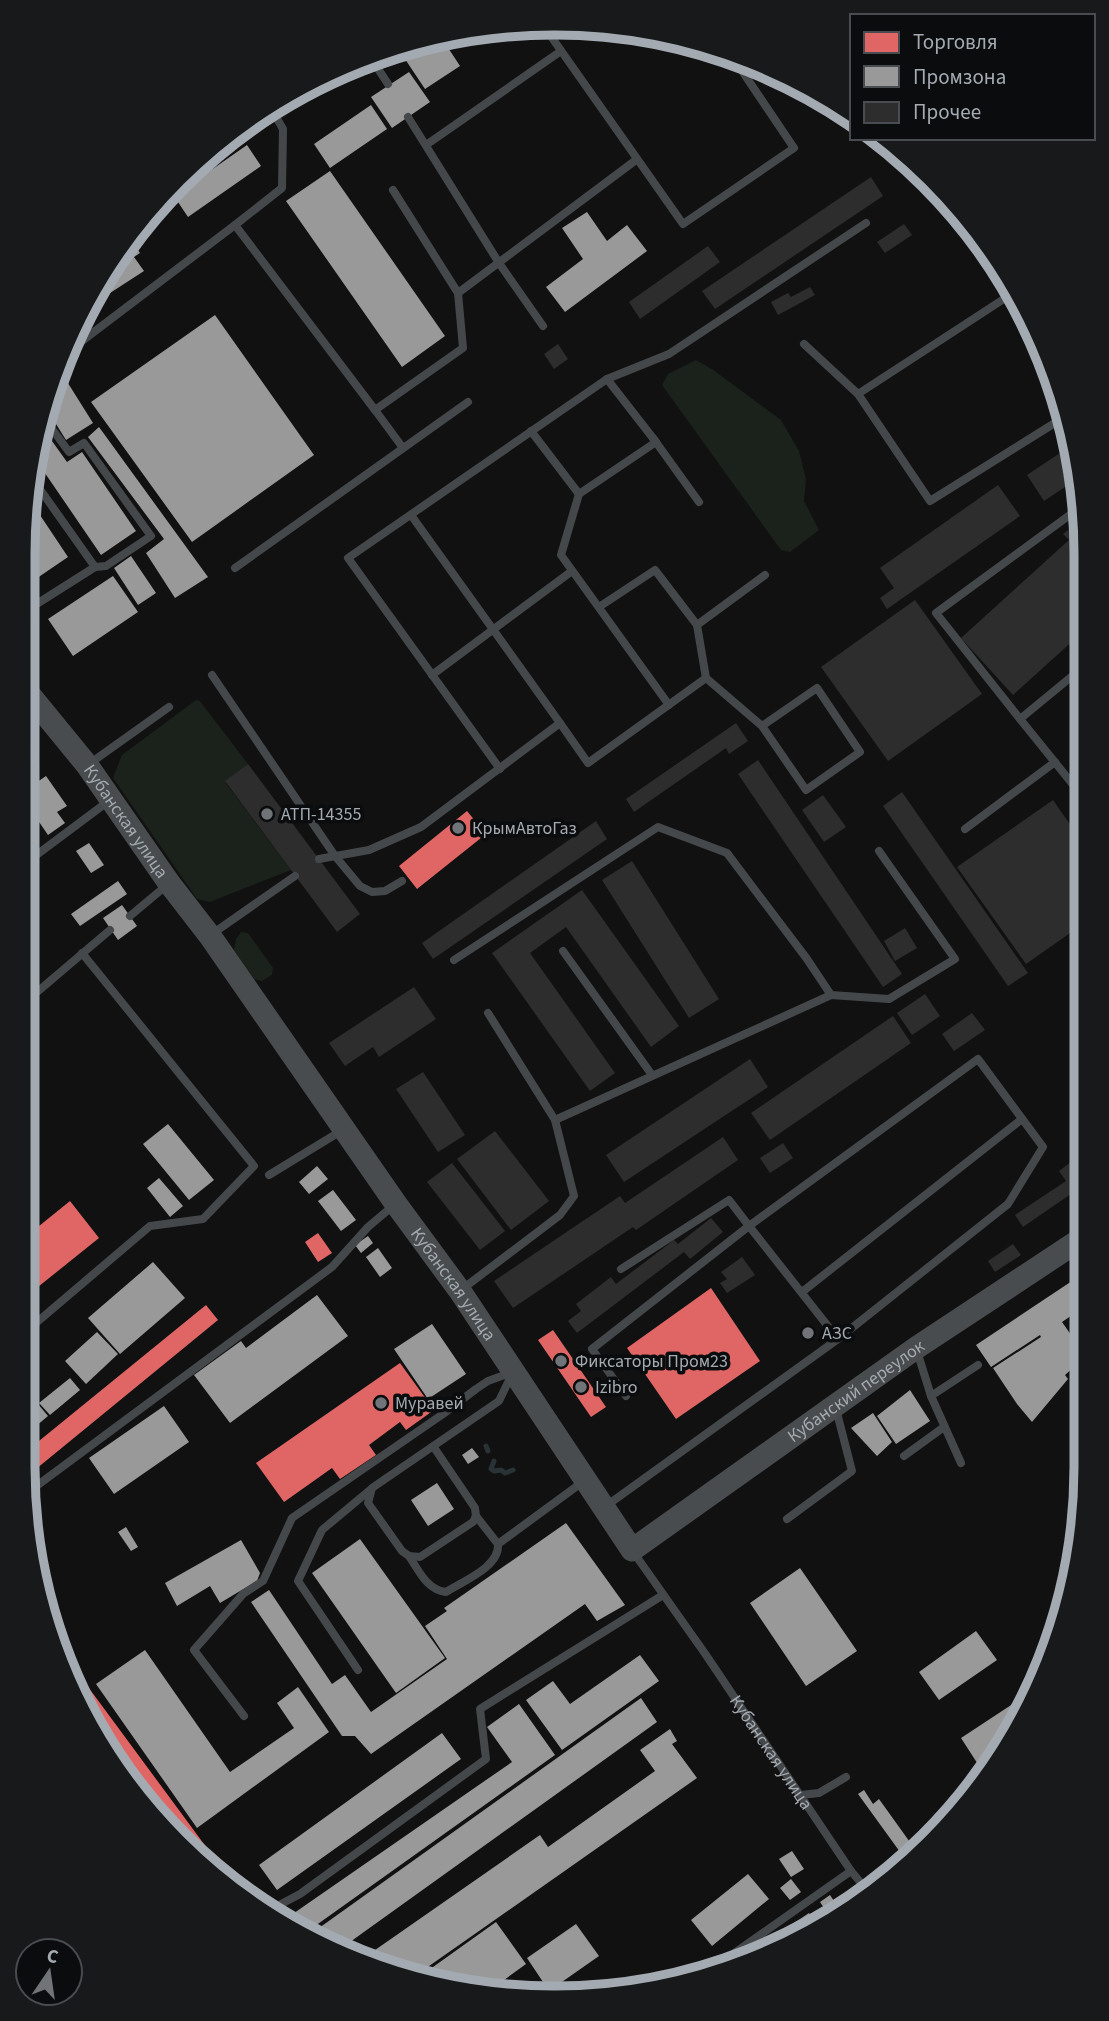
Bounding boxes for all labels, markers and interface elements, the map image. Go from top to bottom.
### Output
legend [850,14,1095,140]
text: Торговля [913,27,998,57]
text: Промзона [913,62,1006,92]
text: Прочее [913,97,981,127]
street label: Кубанская улица [77,760,174,883]
place label: АТП-14355 [281,802,361,827]
marker: АТП-14355 [259,806,275,822]
place label: КрымАвтоГаз [472,816,577,841]
marker: КрымАвтоГаз [450,820,466,836]
street label: Кубанская улица [404,1223,502,1346]
place label: АЗС [822,1321,852,1346]
marker: АЗС [800,1325,816,1341]
street label: Кубанский переулок [782,1334,930,1449]
place label: Фиксаторы Пром23 [575,1349,728,1374]
marker: Фиксаторы Пром23 [553,1353,569,1369]
place label: Izibro [595,1375,638,1400]
marker: Izibro [573,1379,589,1395]
place label: Муравей [395,1391,464,1416]
marker: Муравей [373,1395,389,1411]
street label: Кубанская улица [723,1690,818,1815]
north arrow [14,1937,84,2007]
text: С [44,1942,61,1971]

